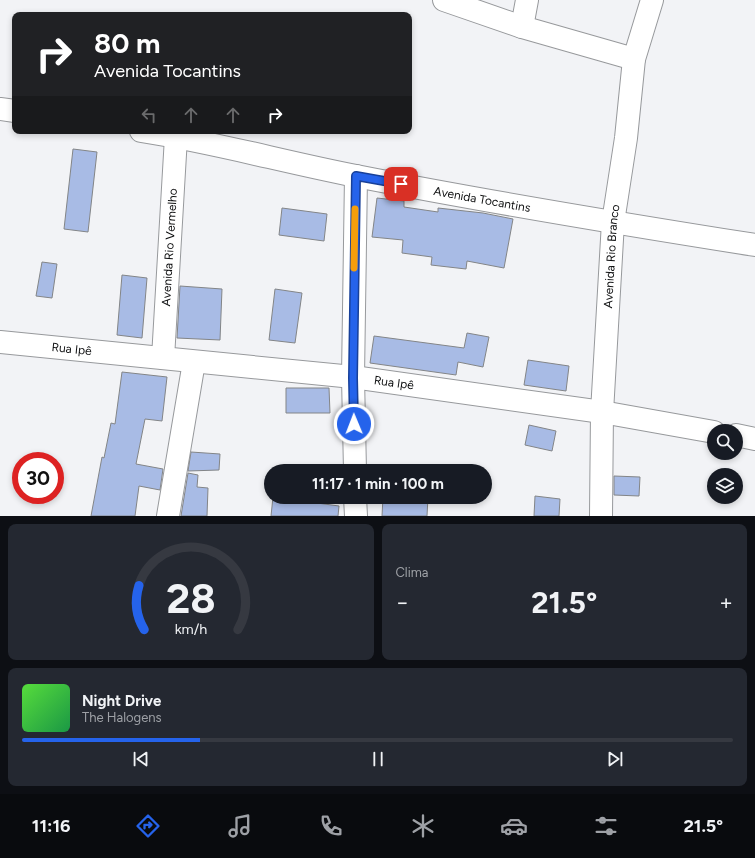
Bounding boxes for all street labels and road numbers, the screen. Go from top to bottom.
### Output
street label: Avenida Tocantins [433,184,532,215]
street label: Avenida Rio Vermelho [159,188,180,307]
street label: Avenida Rio Branco [601,203,623,309]
street label: Rua Ipê [51,340,93,358]
street label: Rua Ipê [373,373,415,393]

